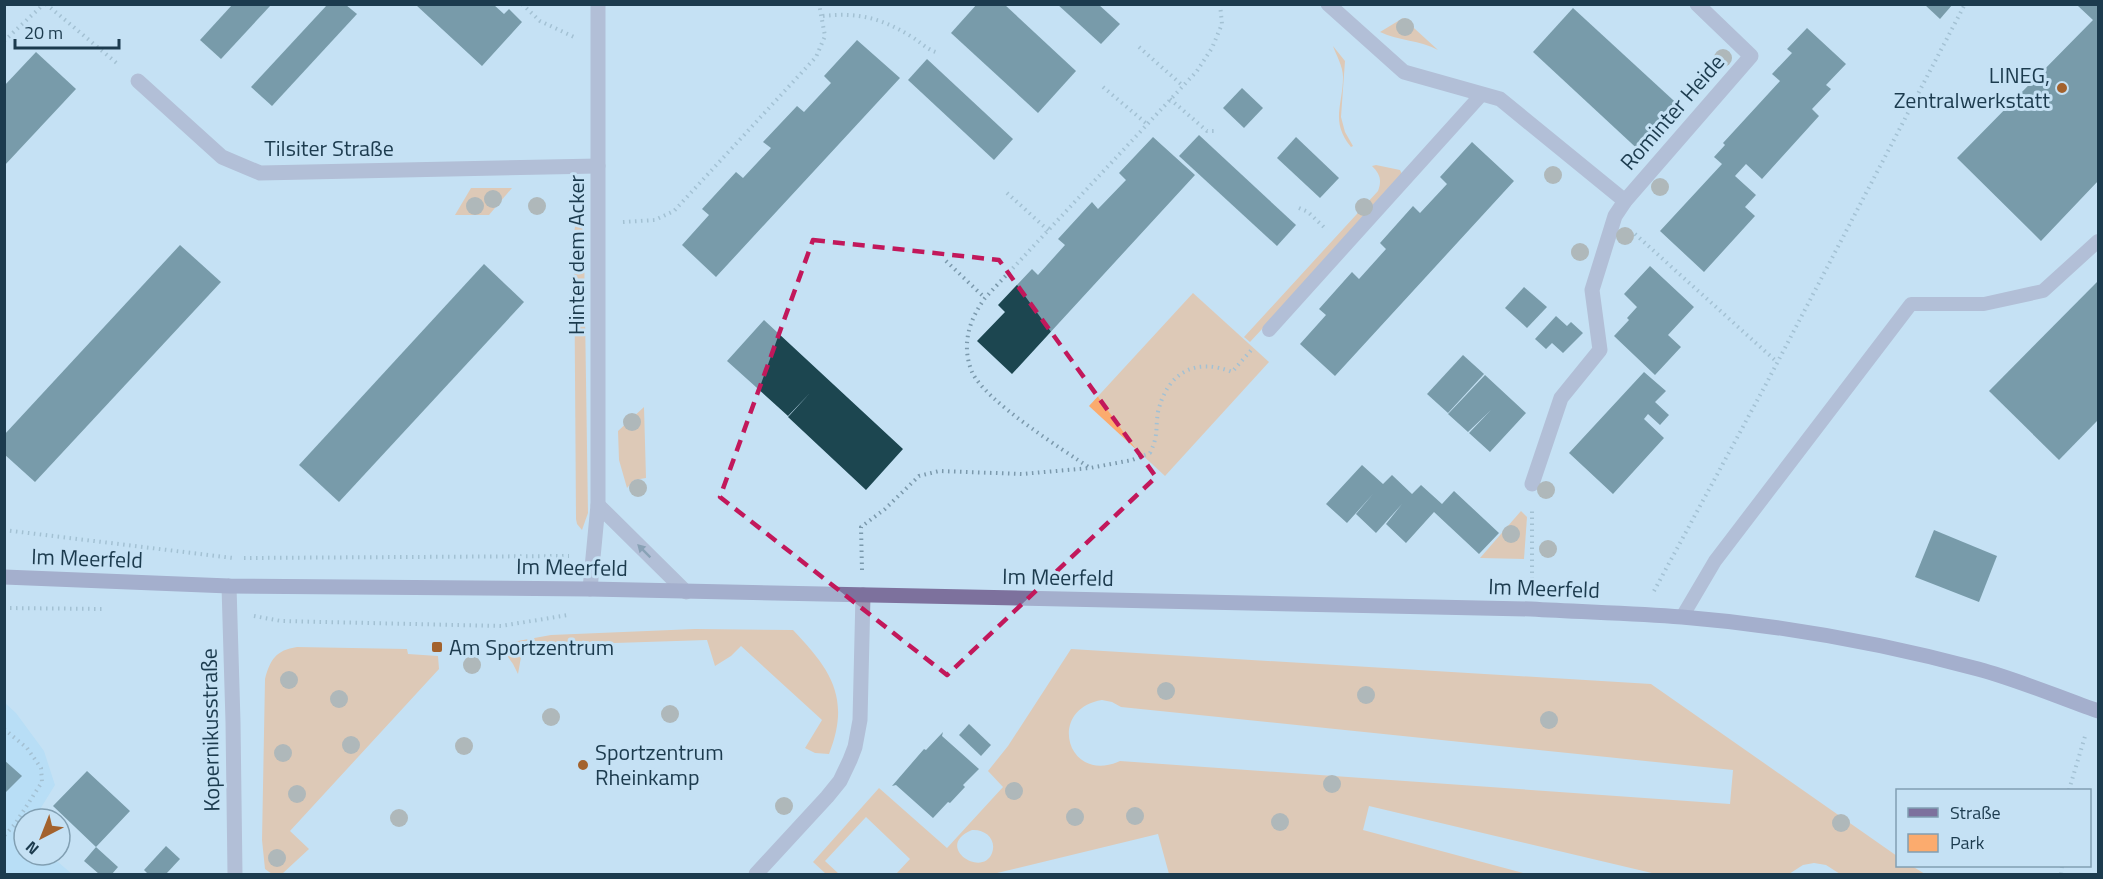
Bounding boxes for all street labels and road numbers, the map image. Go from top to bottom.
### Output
street label: Rominter Heide [1612,46,1732,178]
street label: Tilsiter Straße [264,131,394,165]
street label: Hinter dem Acker [559,175,593,335]
street label: Im Meerfeld [31,539,143,577]
street label: Im Meerfeld [516,549,628,585]
street label: Im Meerfeld [1002,559,1114,595]
street label: Im Meerfeld [1488,569,1600,607]
street label: Kopernikusstraße [192,648,228,812]

